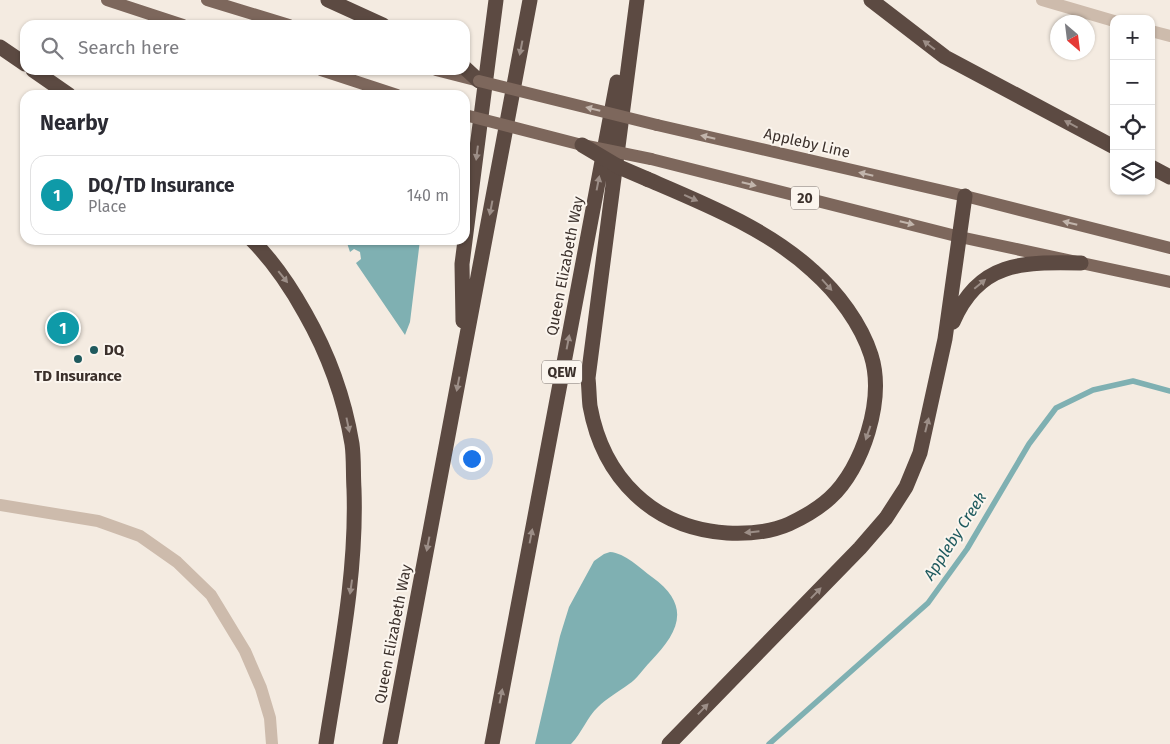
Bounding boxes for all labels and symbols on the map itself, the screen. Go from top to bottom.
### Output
north arrow [1050,15,1095,60]
one-way arrow [517,40,525,56]
one-way arrow [922,40,936,50]
one-way arrow [586,105,601,113]
one-way arrow [1063,120,1078,128]
street label: Appleby Line [762,124,852,162]
one-way arrow [700,133,715,141]
one-way arrow [473,145,481,161]
one-way arrow [858,170,873,178]
one-way arrow [595,174,603,190]
one-way arrow [742,180,757,188]
road number: 20 [791,187,819,210]
street label: Queen Elizabeth Way [543,194,587,337]
one-way arrow [684,195,699,203]
one-way arrow [487,200,495,216]
one-way arrow [899,219,914,227]
one-way arrow [1063,219,1078,227]
one-way arrow [278,270,289,283]
one-way arrow [973,278,985,290]
one-way arrow [821,279,833,291]
pin: 1 [47,309,79,347]
one-way arrow [564,335,572,350]
place label: DQ [104,341,125,359]
marker: DQ [88,344,100,356]
marker: TD Insurance [72,353,84,365]
road number: QEW [542,361,582,384]
place label: TD Insurance [34,367,122,385]
one-way arrow [453,377,461,393]
one-way arrow [344,417,352,432]
one-way arrow [924,417,932,432]
one-way arrow [863,426,871,441]
your location [459,446,485,472]
water label: Appleby Creek [919,488,991,584]
one-way arrow [528,528,536,544]
one-way arrow [743,528,759,536]
one-way arrow [423,537,431,553]
street label: Queen Elizabeth Way [371,562,415,705]
one-way arrow [347,579,355,595]
one-way arrow [810,587,822,599]
one-way arrow [497,689,505,704]
one-way arrow [697,703,709,715]

